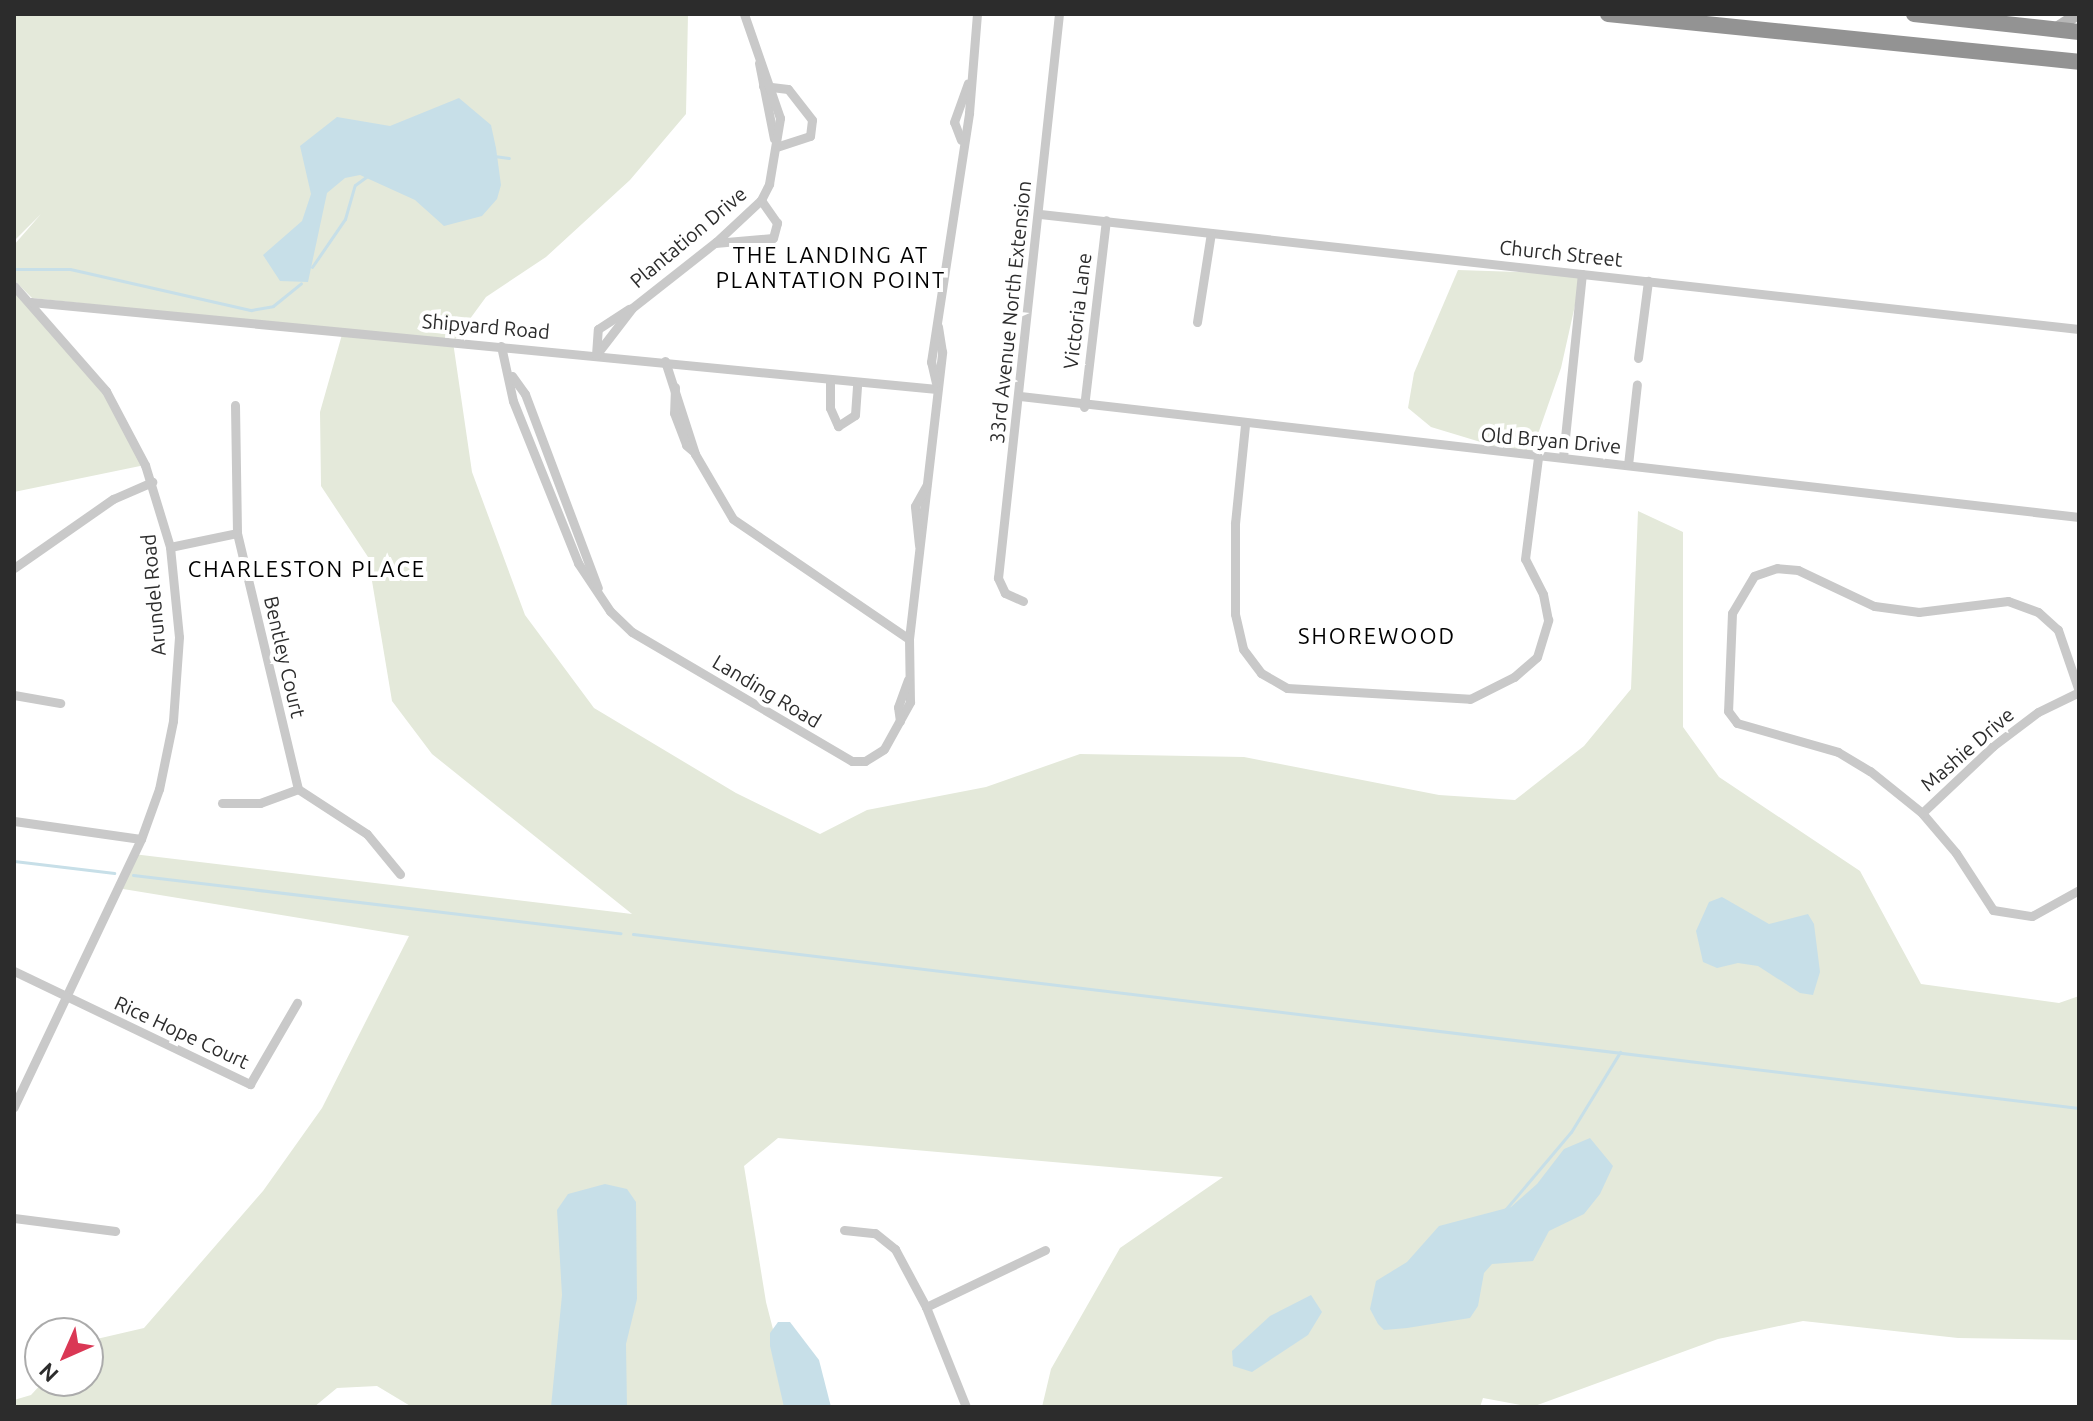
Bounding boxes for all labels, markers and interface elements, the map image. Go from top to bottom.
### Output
street label: 33rd Avenue North Extension [984,179,1036,445]
street label: Plantation Drive [625,181,751,293]
street label: Church Street [1498,235,1624,271]
district label: THE LANDING AT PLANTATION POINT [716,241,946,292]
street label: Victoria Lane [1058,251,1096,371]
street label: Shipyard Road [421,308,551,344]
street label: Old Bryan Drive [1480,422,1622,458]
street label: Arundel Road [136,533,170,657]
district label: CHARLESTON PLACE [188,556,426,582]
street label: Bentley Court [259,594,311,720]
district label: SHOREWOOD [1298,623,1456,649]
street label: Landing Road [709,649,825,733]
street label: Mashie Drive [1916,702,2018,796]
street label: Rice Hope Court [111,990,253,1074]
north arrow [24,1317,104,1397]
text: N [33,1358,63,1388]

